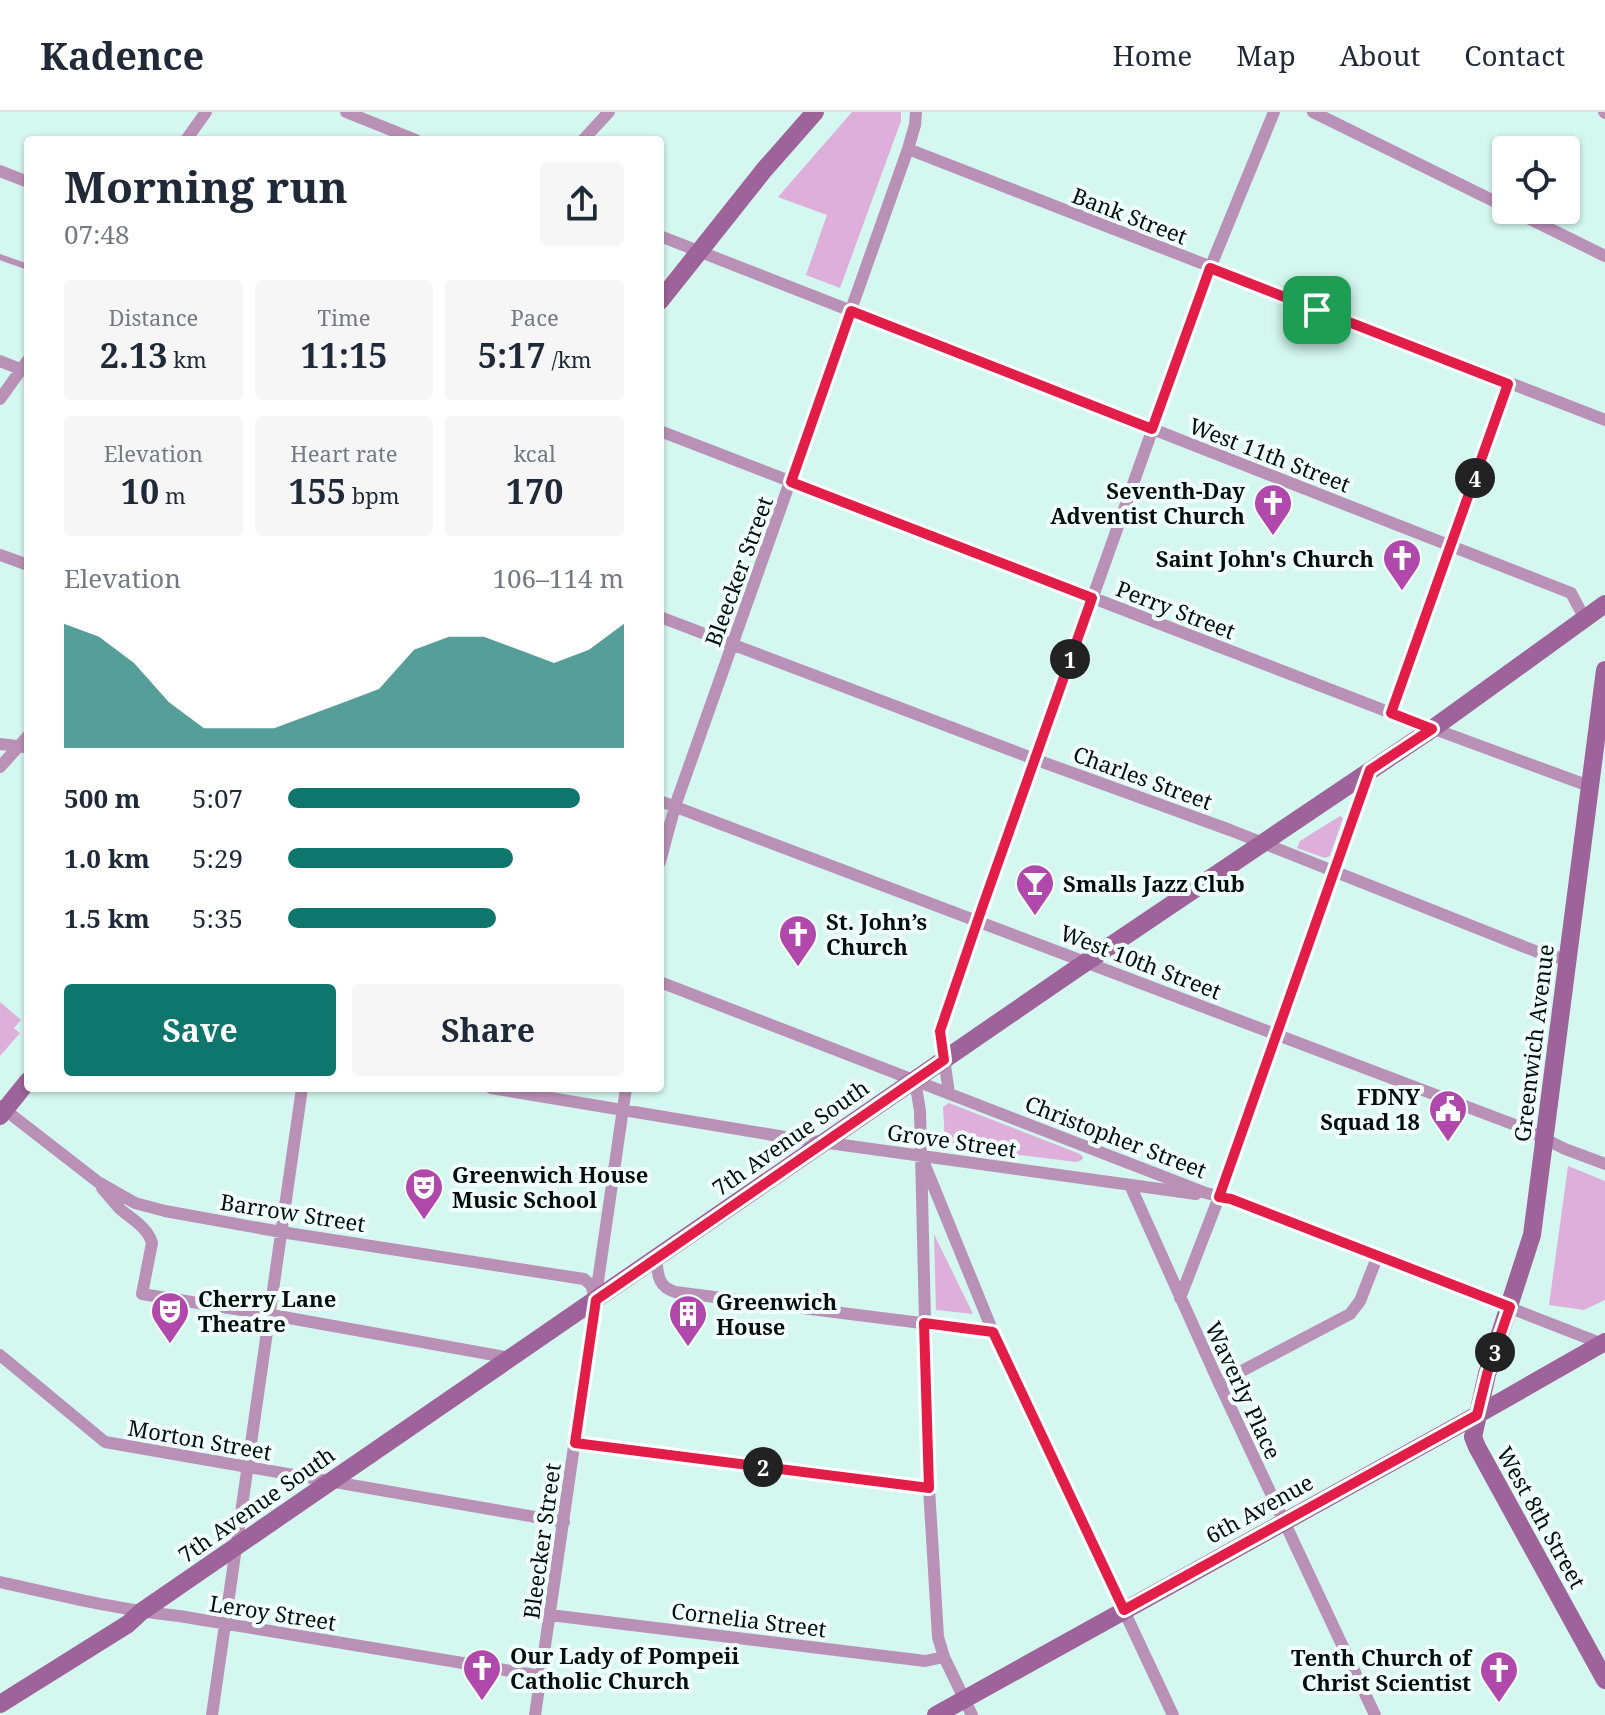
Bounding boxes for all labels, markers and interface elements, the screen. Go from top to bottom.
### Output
text: Kadence [40,29,204,81]
text: Home [1113,36,1192,74]
text: Map [1236,36,1296,74]
text: About [1340,36,1420,74]
text: Contact [1464,36,1565,74]
map controls [1492,136,1580,224]
button: locate [1492,136,1580,224]
text: Morning run [64,156,348,216]
button: share [540,162,624,246]
street label: Bank Street [1068,179,1192,251]
text: 07:48 [64,216,130,252]
pin [1283,276,1351,344]
icon: arrive [1295,288,1339,332]
text: Distance [108,302,198,332]
text: Time [317,302,371,332]
text: Pace [511,302,559,332]
text: 2.13 [100,332,167,378]
text: 11:15 [300,332,388,378]
text: 5:17 [478,332,546,378]
text: km [167,344,207,374]
text: /km [546,344,592,374]
street label: West 11th Street [1185,409,1355,499]
text: Elevation [104,438,203,468]
text: Heart rate [290,438,398,468]
text: kcal [513,438,556,468]
pin: 4 [1455,458,1495,498]
text: 4 [1469,463,1481,493]
text: 10 [121,468,159,514]
text: 155 [288,468,346,514]
text: 170 [506,468,563,514]
place label: Seventh-Day Adventist Church [1050,475,1245,530]
text: m [159,480,186,510]
text: bpm [346,480,400,510]
church icon: Seventh-Day Adventist Church [1252,482,1294,537]
street label: Bleecker Street [697,492,779,650]
church icon: Saint John's Church [1381,537,1423,592]
place label: Saint John's Church [1156,543,1374,573]
text: Elevation [64,560,181,596]
text: 106–114 m [492,560,624,596]
street label: Perry Street [1112,573,1240,646]
pin: 1 [1050,639,1090,679]
text: 1 [1064,644,1076,674]
street label: Charles Street [1069,738,1217,816]
text: 500 m [64,780,140,816]
text: 5:07 [192,780,243,816]
text: 1.0 km [64,840,150,876]
text: 5:29 [192,840,243,876]
bar icon: Smalls Jazz Club [1014,862,1056,917]
place label: Smalls Jazz Club [1063,868,1245,898]
text: 1.5 km [64,900,150,936]
text: 5:35 [192,900,243,936]
place label: St. John’s Church [826,906,927,961]
church icon: St. John’s Church [777,913,819,968]
street label: West 10th Street [1056,916,1226,1006]
street label: Greenwich Avenue [1506,942,1560,1144]
button: Save [64,984,336,1076]
button: Share [352,984,624,1076]
street label: 7th Avenue South [706,1072,874,1202]
place label: FDNY Squad 18 [1320,1081,1421,1136]
street label: Christopher Street [1021,1088,1211,1184]
public building icon: FDNY Squad 18 [1427,1088,1469,1143]
street label: Grove Street [885,1116,1019,1164]
place label: Greenwich House Music School [452,1159,648,1214]
theatre icon: Greenwich House Music School [403,1166,445,1221]
street label: Barrow Street [218,1186,368,1238]
place label: Cherry Lane Theatre [198,1283,336,1338]
place label: Greenwich House [716,1286,837,1341]
theatre icon: Cherry Lane Theatre [149,1290,191,1345]
building icon: Greenwich House [667,1293,709,1348]
street label: Waverly Place [1199,1316,1289,1464]
pin: 3 [1475,1332,1515,1372]
text: 3 [1489,1337,1501,1367]
street label: Morton Street [126,1412,274,1466]
street label: 7th Avenue South [172,1439,340,1569]
street label: West 8th Street [1491,1441,1594,1594]
pin: 2 [743,1447,783,1487]
text: 2 [757,1452,769,1482]
street label: Bleecker Street [515,1461,567,1621]
street label: 6th Avenue [1200,1466,1318,1550]
street label: Leroy Street [208,1587,339,1637]
street label: Cornelia Street [670,1595,828,1643]
place label: Our Lady of Pompeii Catholic Church [510,1640,739,1695]
place label: Tenth Church of Christ Scientist [1291,1642,1473,1697]
church icon: Our Lady of Pompeii Catholic Church [461,1647,503,1702]
church icon: Tenth Church of Christ Scientist [1478,1649,1520,1704]

